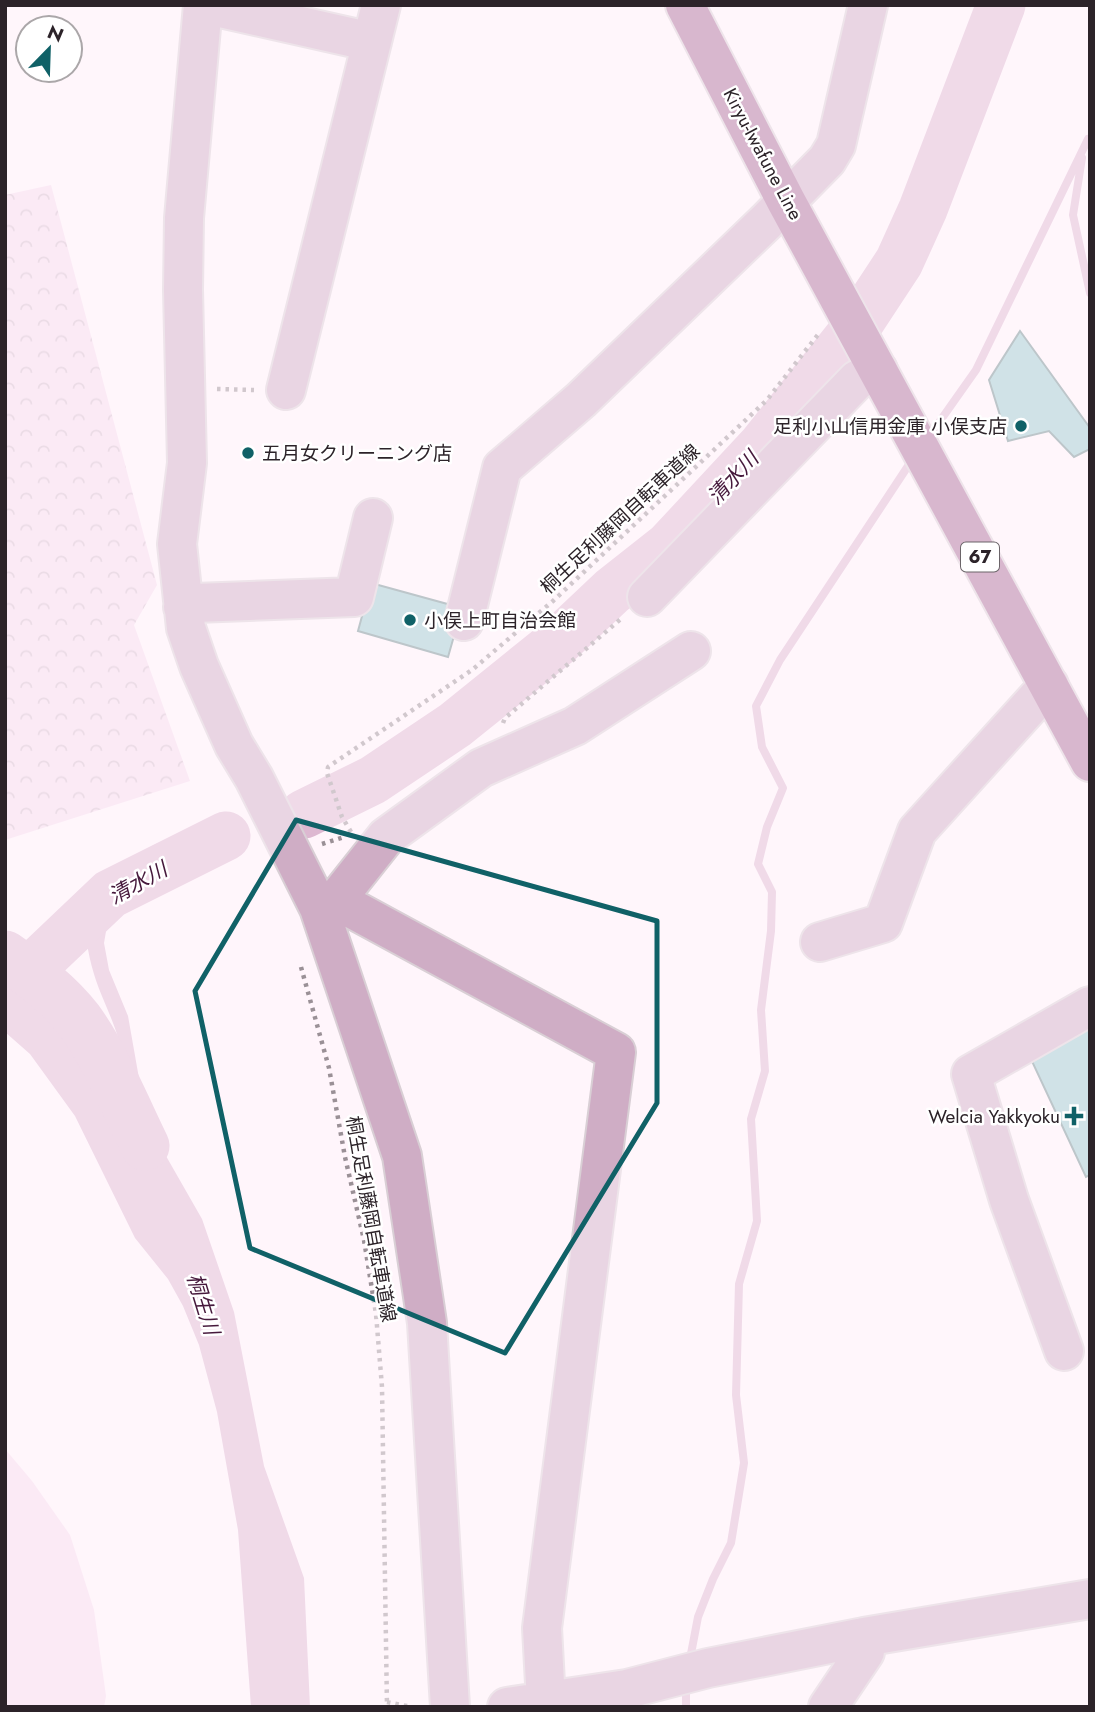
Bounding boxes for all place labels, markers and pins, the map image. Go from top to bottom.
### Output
place label: 足利小山信用金庫 小俣支店 [773,413,1007,440]
marker: 足利小山信用金庫 小俣支店 [1013,418,1029,434]
place label: 五月女クリーニング店 [262,440,452,467]
marker: 五月女クリーニング店 [240,445,256,461]
place label: 小俣上町自治会館 [424,607,576,634]
marker: 小俣上町自治会館 [402,612,418,628]
place label: Welcia Yakkyoku [928,1103,1060,1130]
marker: Welcia Yakkyoku [1066,1108,1082,1124]

